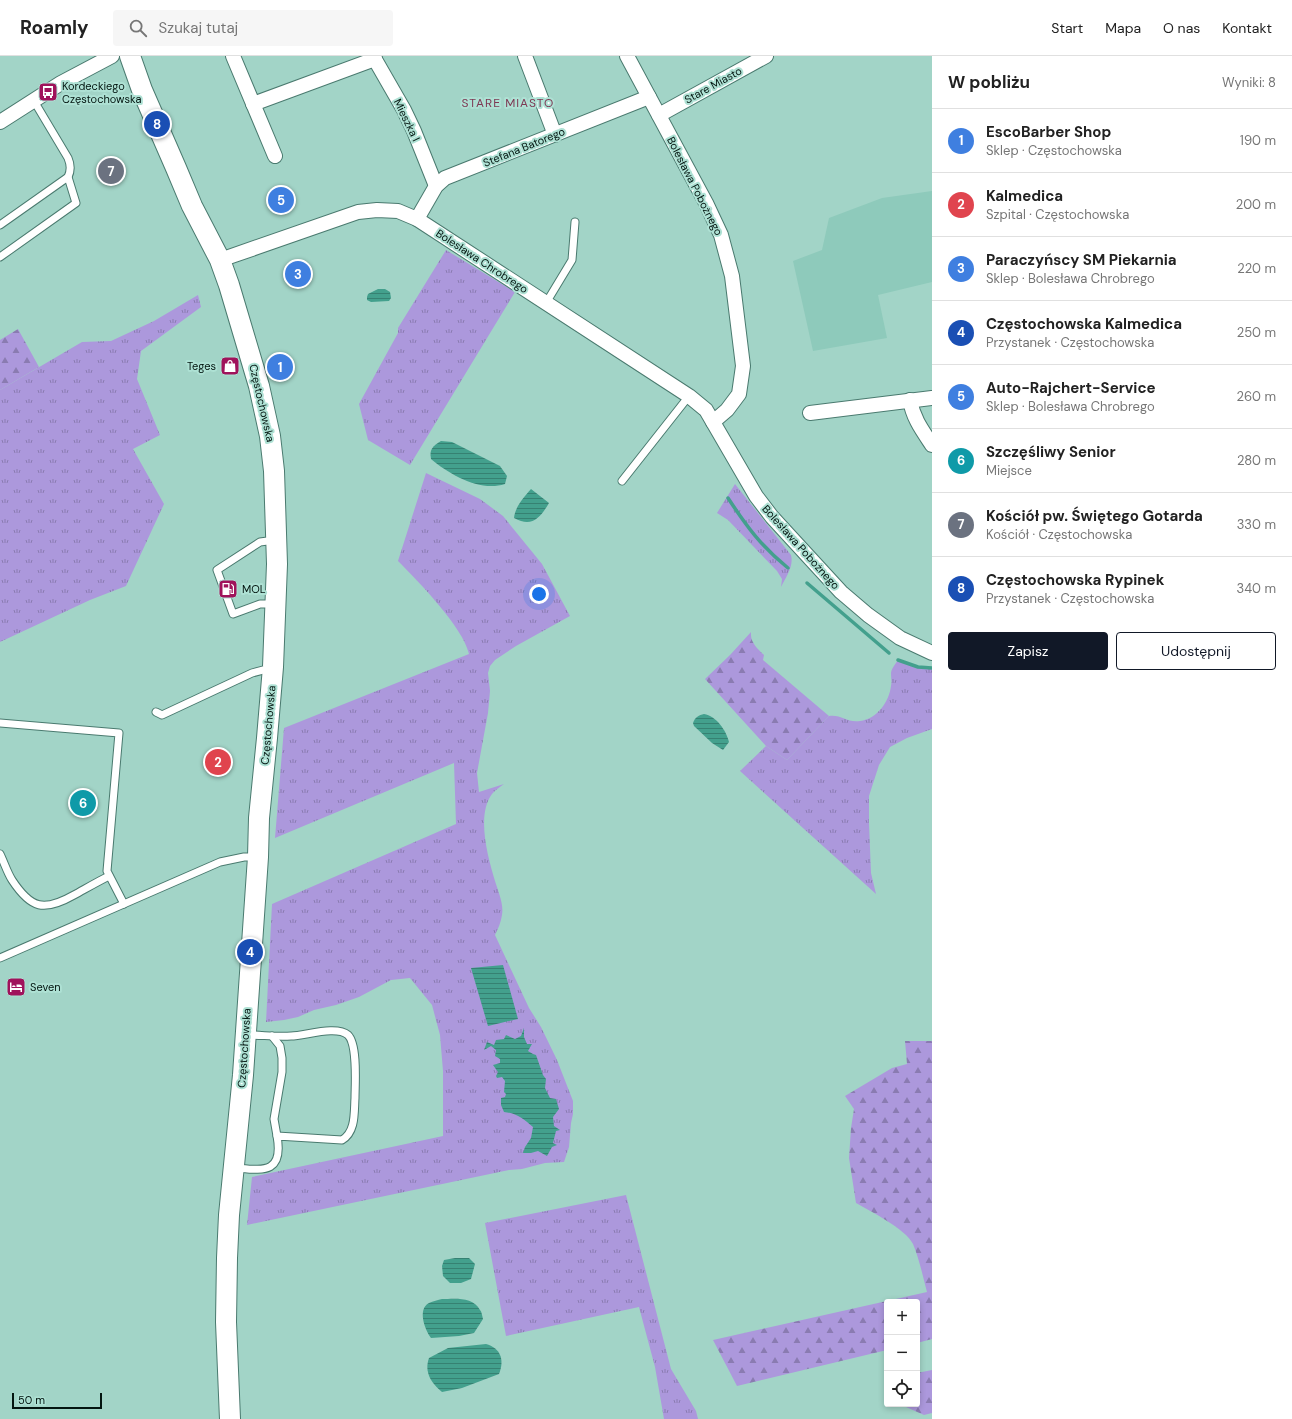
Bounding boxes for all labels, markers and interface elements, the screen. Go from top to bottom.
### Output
search box [113,10,393,46]
text: Roamly [20,15,89,40]
icon: search [127,17,149,39]
text: Szukaj tutaj [159,18,238,38]
text: Start [1051,19,1083,37]
text: Mapa [1105,19,1141,37]
text: O nas [1163,19,1200,37]
text: Kontakt [1222,19,1272,37]
street label: Stare Miasto [682,63,744,107]
text: W pobliżu [948,71,1030,93]
text: Wyniki: 8 [1222,74,1276,91]
place label: Kordeckiego Częstochowska [62,79,141,106]
bus stop icon: Kordeckiego Częstochowska [37,81,59,103]
district label: STARE MIASTO [462,95,554,111]
street label: Mieszka I [391,96,423,144]
pin: 8 [144,109,170,139]
text: EscoBarber Shop [986,122,1111,142]
street label: Stefana Batorego [481,124,567,170]
text: 1 [959,132,963,149]
text: 190 m [1240,132,1276,149]
street label: Bolesława Pobożnego [664,134,726,238]
text: Sklep · Częstochowska [986,142,1122,159]
pin: 7 [98,156,124,186]
pin: 5 [268,185,294,215]
text: Kalmedica [986,186,1063,206]
text: 2 [957,196,965,213]
text: 200 m [1236,196,1276,213]
text: Szpital · Częstochowska [986,206,1129,223]
street label: Bolesława Chrobrego [433,226,531,296]
text: Paraczyńscy SM Piekarnia [986,250,1177,270]
pin: 3 [285,259,311,289]
text: 3 [957,260,965,277]
text: 220 m [1237,260,1276,277]
text: Sklep · Bolesława Chrobrego [986,270,1155,287]
text: Częstochowska Kalmedica [986,314,1182,334]
text: 4 [957,324,965,341]
text: 250 m [1237,324,1276,341]
text: Przystanek · Częstochowska [986,334,1154,351]
pin: 1 [267,352,293,382]
shop icon: Teges [219,355,241,377]
place label: Teges [187,359,216,373]
street label: Częstochowska [246,363,278,443]
text: Auto-Rajchert-Service [986,378,1156,398]
text: 5 [957,388,965,405]
text: 260 m [1236,388,1276,405]
text: Sklep · Bolesława Chrobrego [986,398,1155,415]
text: Szczęśliwy Senior [986,442,1116,462]
text: 6 [957,452,965,469]
text: 280 m [1237,452,1276,469]
text: Miejsce [986,462,1032,479]
street label: Bolesława Pobożnego [759,502,843,592]
text: Kościół pw. Świętego Gotarda [986,506,1203,526]
text: 7 [958,516,964,533]
text: 330 m [1237,516,1276,533]
text: Kościół · Częstochowska [986,526,1132,543]
text: Częstochowska Rypinek [986,570,1164,590]
fuel station icon: MOL [217,578,239,600]
text: 8 [957,580,965,597]
text: 340 m [1236,580,1276,597]
place label: MOL [242,582,266,596]
your location [529,584,549,604]
text: Przystanek · Częstochowska [986,590,1154,607]
button: Zapisz [948,632,1108,670]
button: Udostępnij [1116,632,1276,670]
street label: Częstochowska [258,685,278,765]
pin: 2 [205,747,231,777]
pin: 6 [70,788,96,818]
pin: 4 [237,937,263,967]
hotel icon: Seven [5,976,27,998]
place label: Seven [30,980,61,994]
street label: Częstochowska [234,1008,254,1088]
map controls [884,1299,920,1407]
button: + [884,1299,920,1335]
button: − [884,1335,920,1371]
button: locate [884,1371,920,1407]
scale bar [12,1391,102,1410]
text: 50 m [18,1393,45,1407]

